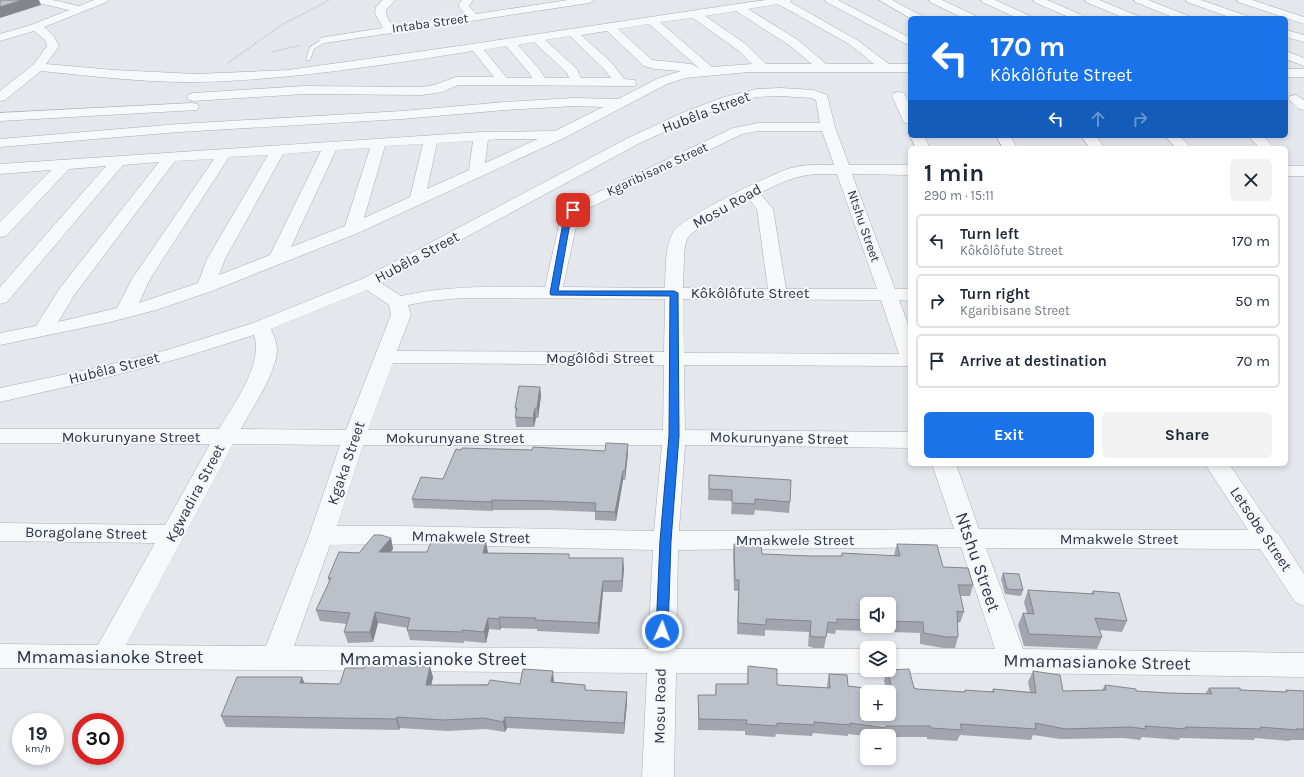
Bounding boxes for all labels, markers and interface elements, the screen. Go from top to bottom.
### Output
street label: Intaba Street [391,10,469,36]
text: 170 m [990,30,1065,63]
icon: left [924,32,976,84]
text: Kôkôlôfute Street [990,64,1132,86]
street label: Hubêla Street [659,87,753,137]
icon: left [1045,108,1067,130]
icon: ahead [1087,108,1109,130]
icon: right [1129,108,1151,130]
street label: Kgaribisane Street [604,139,710,199]
text: 1 min [924,159,984,187]
button: close [1230,159,1272,201]
street label: Mosu Road [689,180,765,232]
street label: Ntshu Street [845,188,883,264]
text: 290 m · 15:11 [924,188,994,203]
pin [556,193,590,227]
icon: arrive [562,199,584,221]
text: Turn left [960,225,1019,243]
street label: Hubêla Street [372,227,463,287]
icon: left [926,230,948,252]
text: 170 m [1232,232,1270,250]
text: Kôkôlôfute Street [960,243,1063,258]
street label: Kôkôlôfute Street [691,284,810,302]
text: Turn right [960,285,1030,303]
icon: right [926,290,948,312]
text: 50 m [1235,292,1270,310]
text: Kgaribisane Street [960,303,1070,318]
street label: Hubêla Street [67,348,162,388]
street label: Mogôlôdi Street [546,349,654,367]
icon: arrive [926,350,948,372]
text: Arrive at destination [960,352,1107,370]
text: 70 m [1236,352,1270,370]
button: Exit [924,412,1094,458]
button: Share [1102,412,1272,458]
street label: Kgaka Street [323,418,369,507]
street label: Mokurunyane Street [62,428,201,446]
street label: Mokurunyane Street [709,428,849,448]
street label: Mokurunyane Street [386,429,525,447]
street label: Kgwadira Street [162,441,229,545]
street label: Letsobe Street [1226,483,1296,575]
street label: Ntshu Street [951,509,1005,615]
street label: Boragolane Street [25,523,147,543]
street label: Mmakwele Street [412,527,531,547]
street label: Mmakwele Street [1060,530,1179,548]
street label: Mmakwele Street [736,531,855,549]
map controls [860,597,896,765]
button: sound [860,597,896,633]
position arrow [641,610,683,652]
button: layers [860,641,896,677]
street label: Mmamasianoke Street [16,646,204,668]
street label: Mmamasianoke Street [339,648,527,670]
street label: Mmamasianoke Street [1003,649,1191,675]
street label: Mosu Road [650,668,670,744]
button: + [860,685,896,721]
speed limit sign: 30 [72,713,124,765]
text: 19 [28,722,48,745]
button: − [860,729,896,765]
text: km/h [25,743,51,755]

